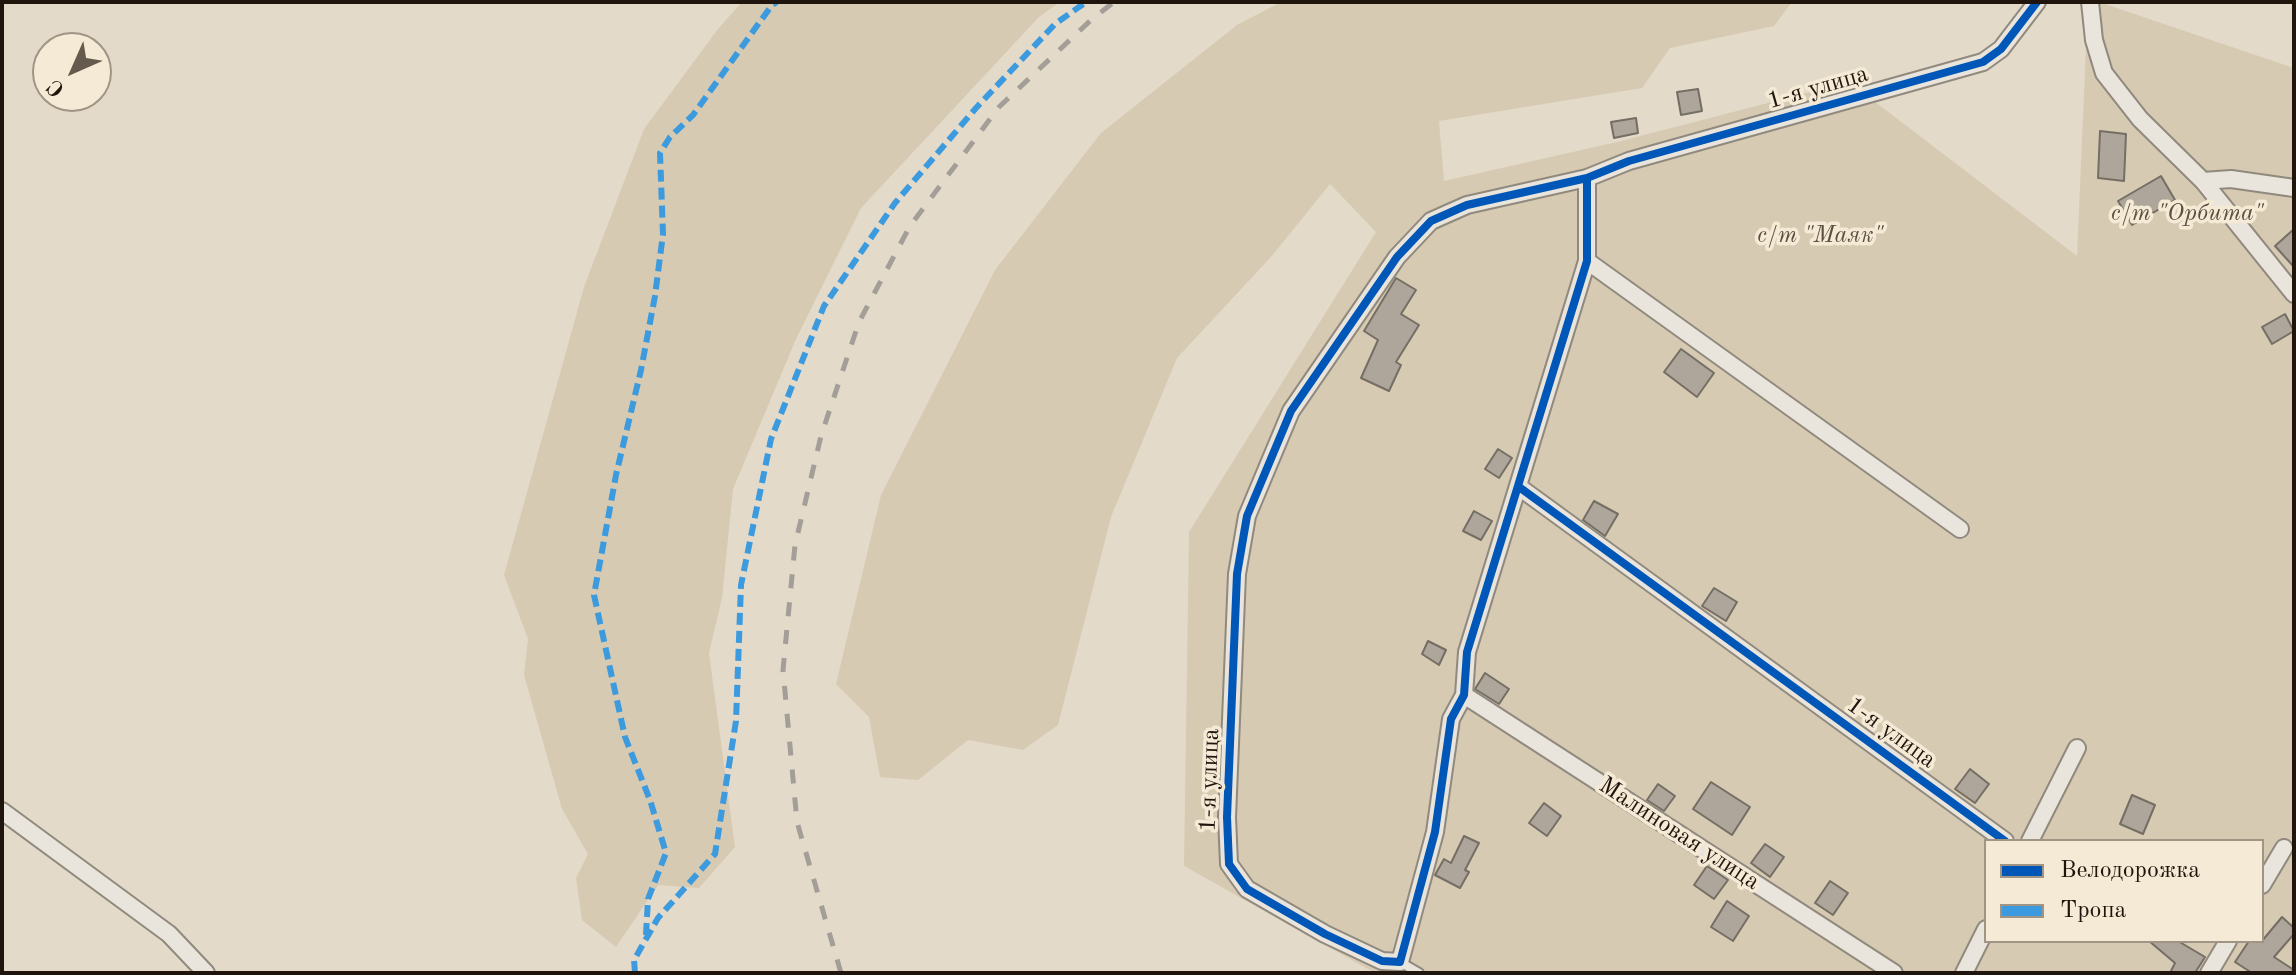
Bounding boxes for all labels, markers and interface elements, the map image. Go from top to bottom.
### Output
north arrow [32,32,112,112]
street label: 1-я улица [1764,60,1872,116]
text: С [44,75,69,100]
park label: с/т "Орбита" [2111,200,2263,228]
park label: с/т "Маяк" [1757,222,1883,250]
street label: 1-я улица [1841,691,1941,775]
street label: 1-я улица [1194,728,1226,832]
street label: Малиновая улица [1593,771,1765,897]
legend [1984,839,2264,943]
text: Велодорожка [2060,859,2200,883]
text: Тропа [2060,899,2126,923]

